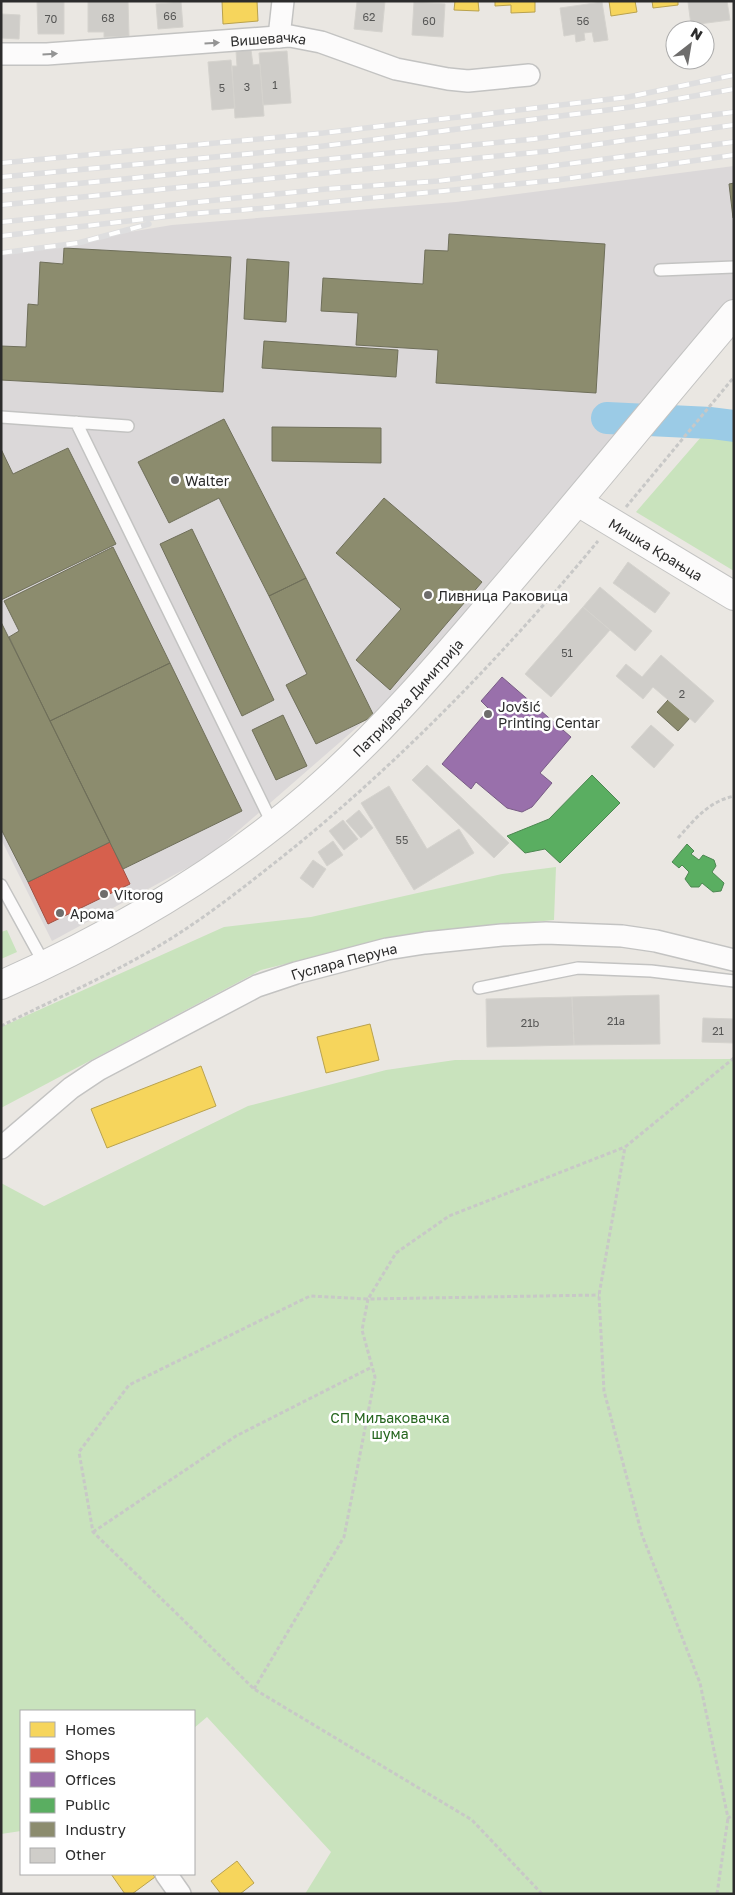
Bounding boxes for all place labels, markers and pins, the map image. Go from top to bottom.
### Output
place label: Walter [185,472,230,489]
marker: Walter [169,474,181,486]
place label: Ливница Раковица [438,587,568,604]
marker: Ливница Раковица [422,589,434,601]
place label: Jovšić Printing Centar [498,698,601,731]
marker: Jovšić Printing Centar [482,708,494,720]
place label: Vitorog [114,886,163,903]
marker: Vitorog [98,888,110,900]
place label: Арома [70,905,114,922]
marker: Арома [54,907,66,919]

